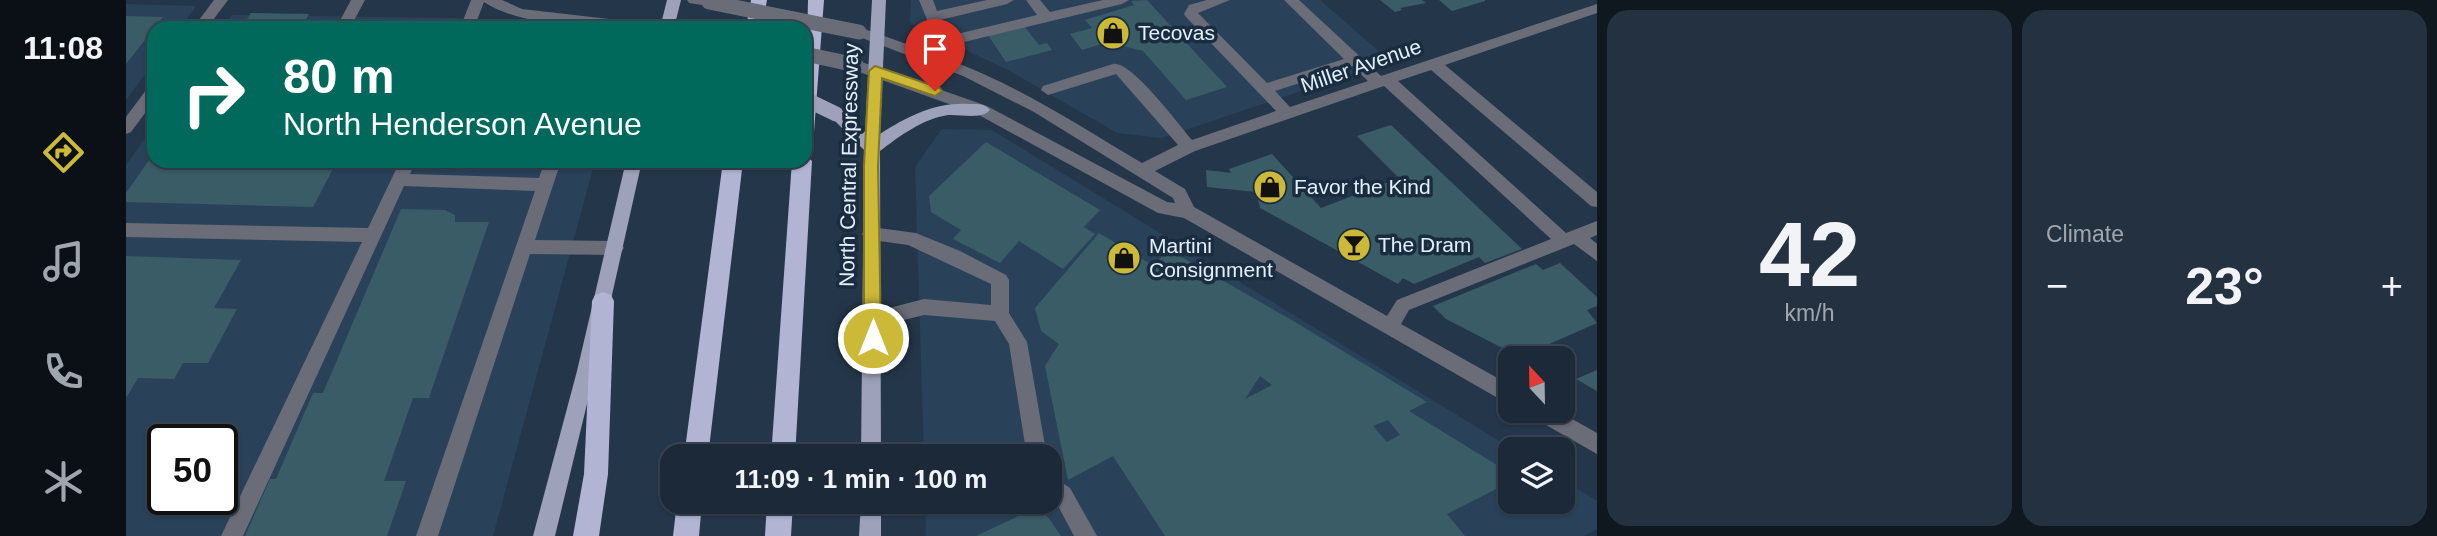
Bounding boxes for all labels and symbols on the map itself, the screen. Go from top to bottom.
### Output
shop icon: Tecovas [1094,14,1132,52]
pin [905,19,965,91]
place label: Tecovas [1138,21,1215,44]
street label: Miller Avenue [1298,34,1424,97]
street label: North Central Expressway [835,42,862,287]
shop icon: Favor the Kind [1251,168,1289,206]
place label: Favor the Kind [1294,175,1431,198]
bar icon: The Dram [1335,226,1373,264]
place label: The Dram [1378,233,1471,256]
place label: Martini Consignment [1149,234,1273,281]
shop icon: Martini Consignment [1105,239,1143,277]
position arrow [836,301,910,375]
north arrow [1498,346,1575,424]
speed limit sign: 50 [147,424,238,515]

